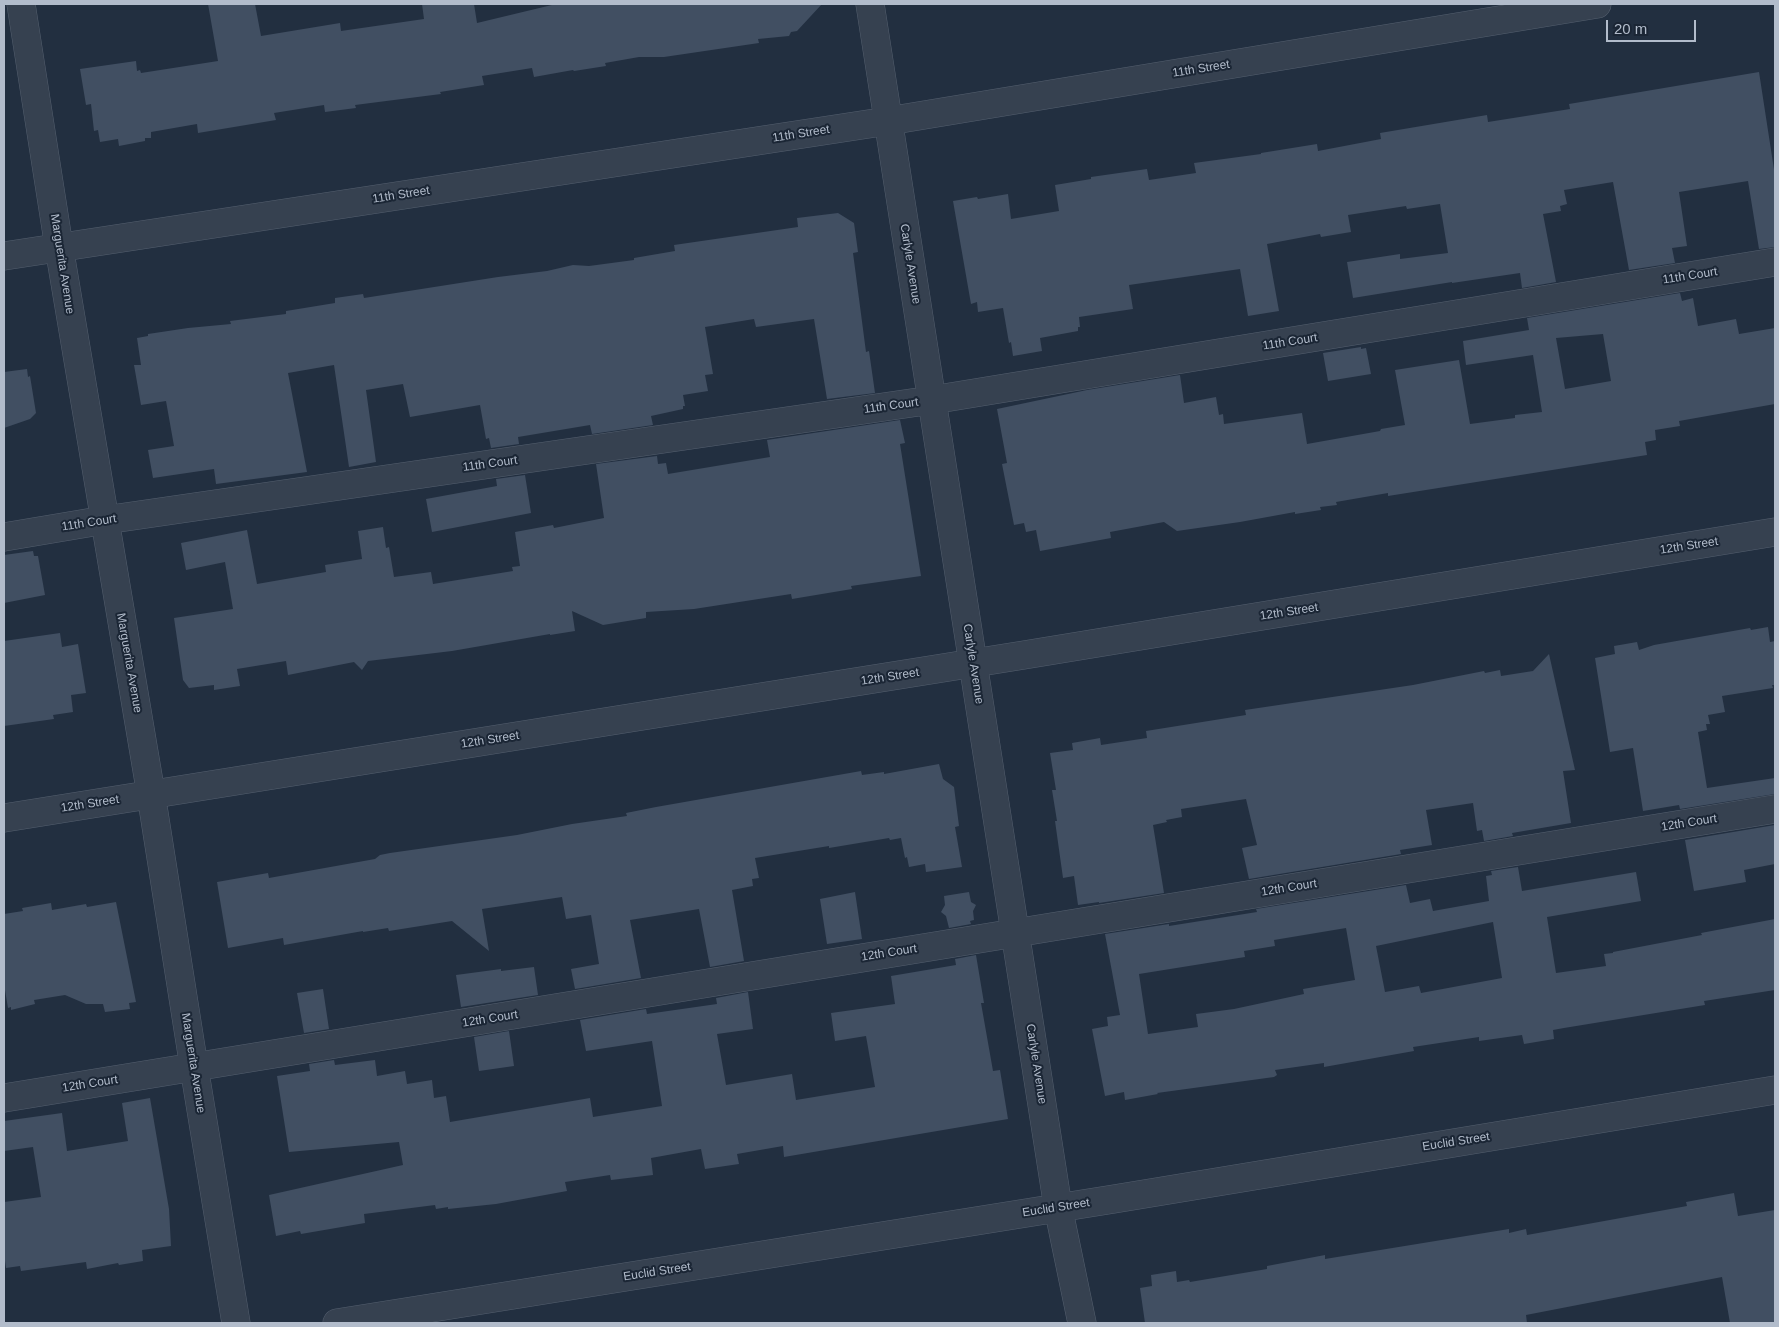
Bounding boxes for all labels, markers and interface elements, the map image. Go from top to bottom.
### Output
scale bar [1609,10,1699,42]
text: 20 m [1614,20,1647,37]
street label: 11th Street [1171,57,1231,81]
street label: 11th Street [771,122,831,146]
street label: 11th Street [371,183,431,207]
street label: Marguerita Avenue [47,213,77,315]
street label: Carlyle Avenue [897,223,923,305]
street label: 11th Court [1662,265,1718,287]
street label: 11th Court [1262,331,1318,353]
street label: 11th Court [863,395,919,417]
street label: 11th Court [462,453,518,475]
street label: 11th Court [61,512,117,534]
street label: 12th Street [1659,534,1719,558]
street label: 12th Street [1259,600,1319,624]
street label: Marguerita Avenue [113,612,145,714]
street label: Carlyle Avenue [960,623,986,705]
street label: 12th Street [860,665,920,689]
street label: 12th Street [460,728,520,752]
street label: 12th Street [60,792,120,816]
street label: 12th Court [1660,812,1718,834]
street label: 12th Court [1260,877,1318,899]
street label: 12th Court [860,942,918,964]
street label: 12th Court [461,1008,519,1030]
street label: Marguerita Avenue [178,1012,208,1114]
street label: Carlyle Avenue [1023,1023,1049,1105]
street label: 12th Court [61,1073,119,1095]
street label: Euclid Street [1421,1130,1491,1154]
street label: Euclid Street [1021,1196,1091,1220]
street label: Euclid Street [622,1260,692,1284]

